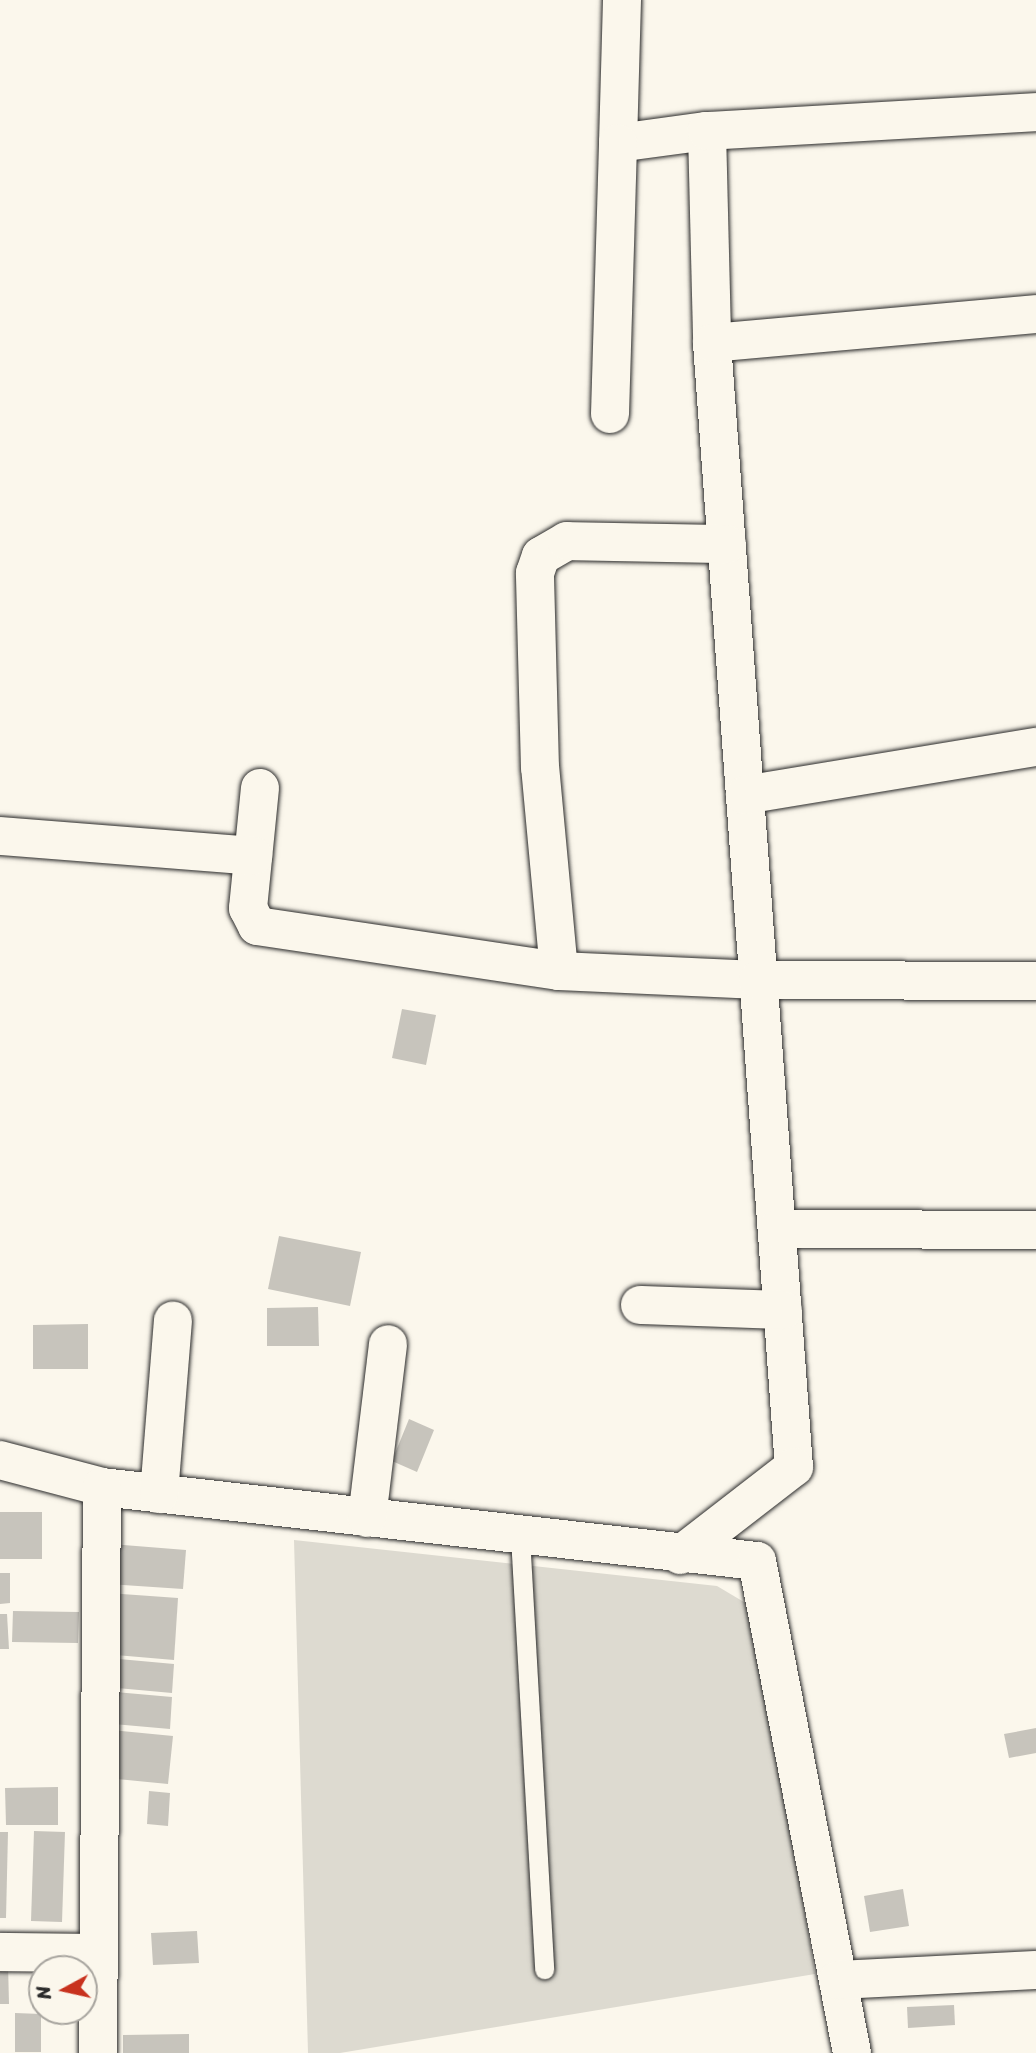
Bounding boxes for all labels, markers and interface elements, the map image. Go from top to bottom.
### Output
north arrow [28,1955,98,2025]
text: N [26,1984,61,2002]

